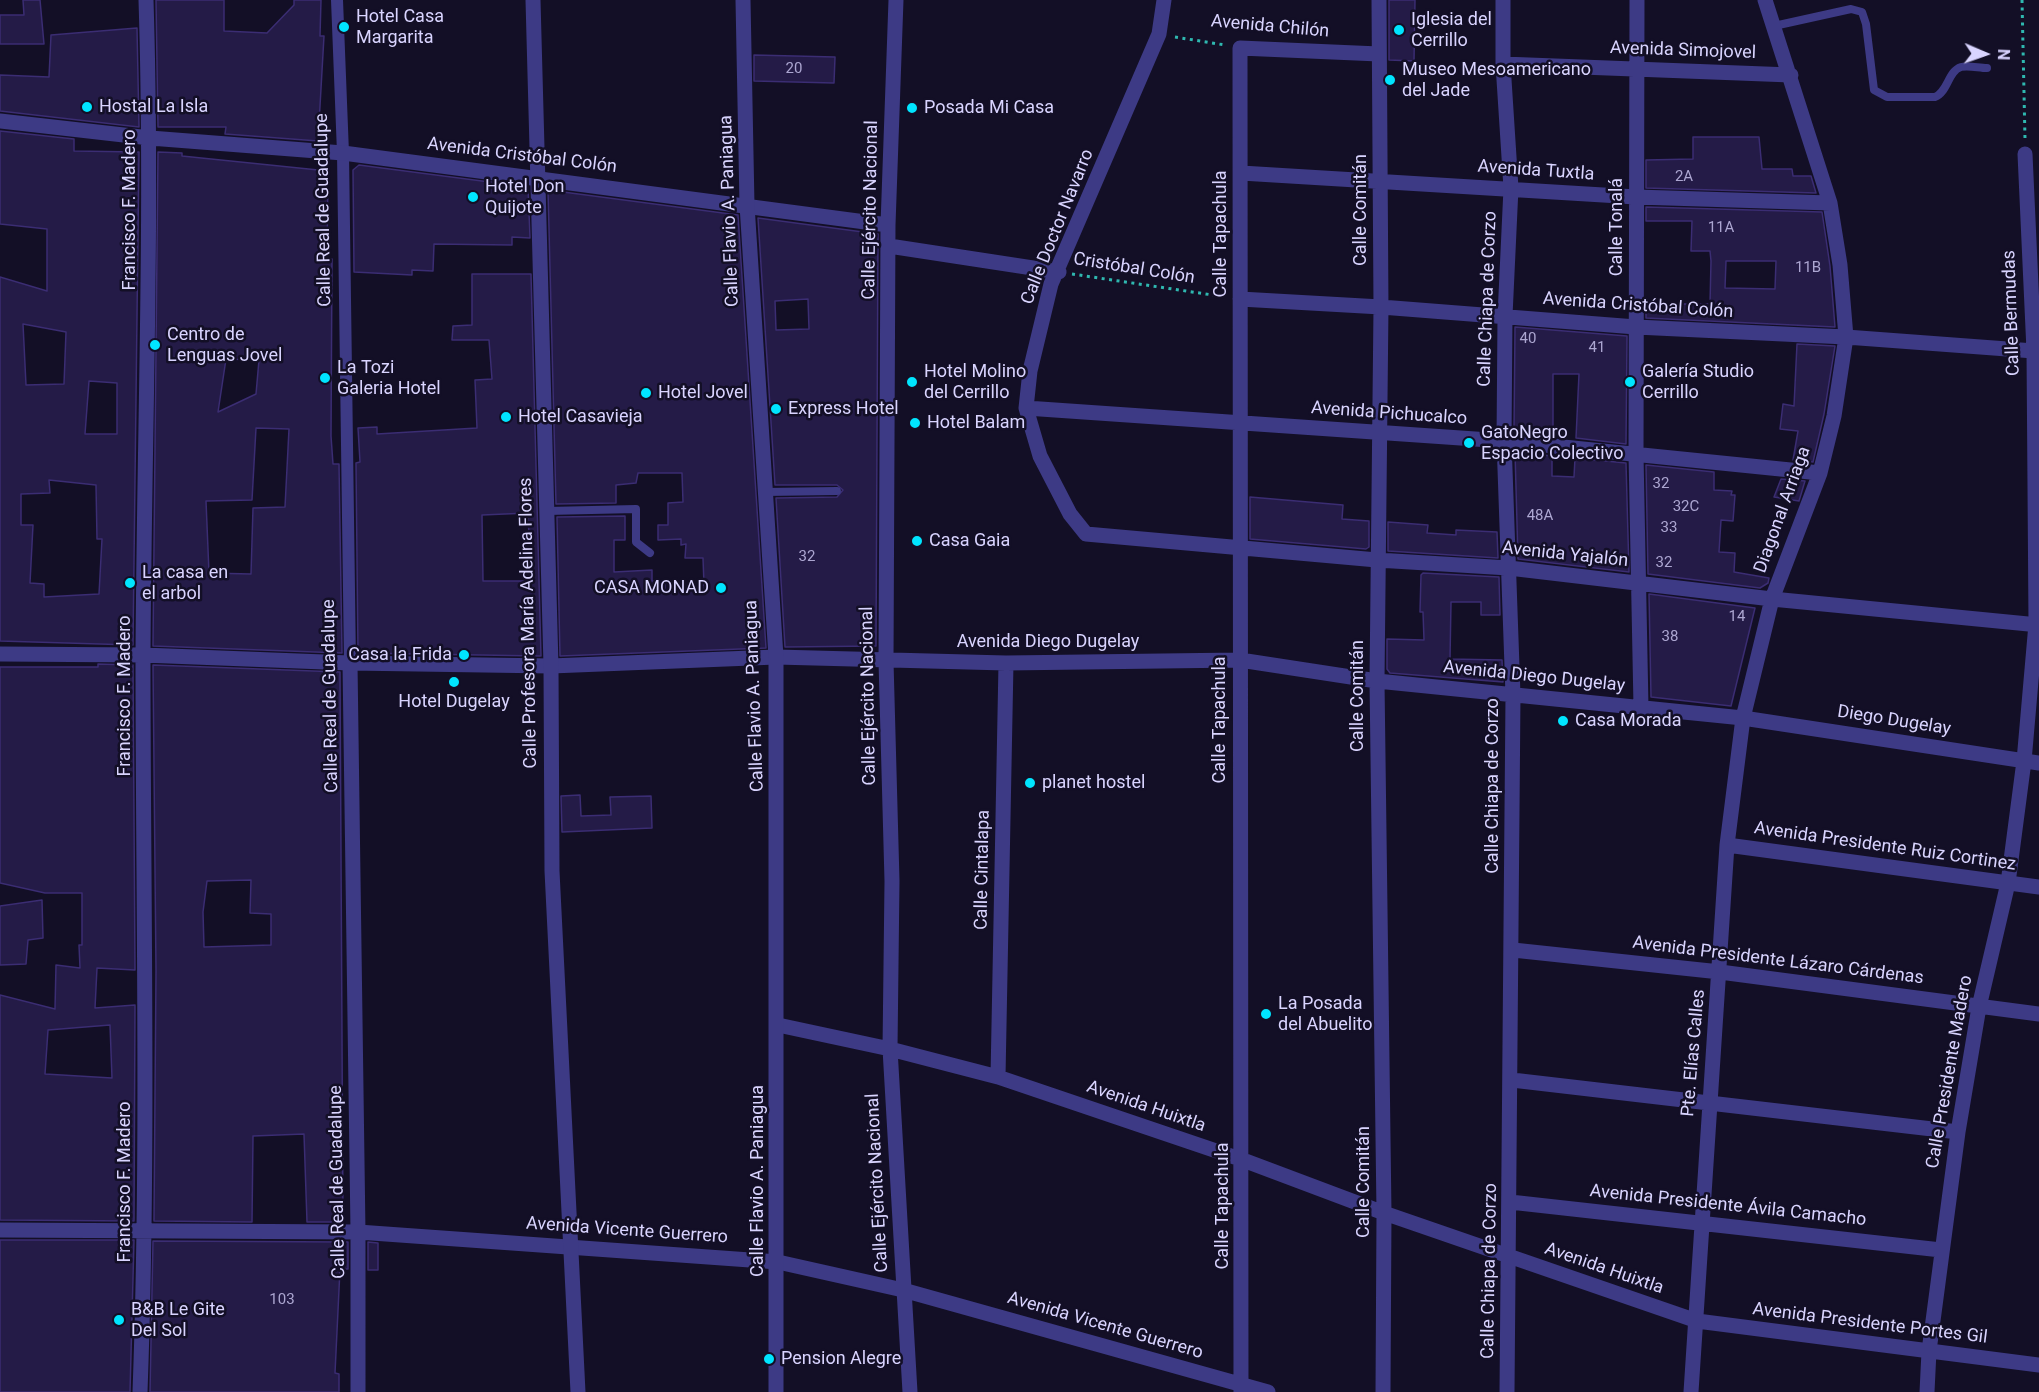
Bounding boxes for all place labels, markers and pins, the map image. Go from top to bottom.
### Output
place label: Hotel Casa Margarita [356,6,444,48]
place label: Iglesia del Cerrillo [1411,9,1492,52]
marker: Hotel Casa Margarita [337,20,351,34]
marker: Iglesia del Cerrillo [1392,23,1406,37]
place label: Museo Mesoamericano del Jade [1402,59,1591,101]
marker: Museo Mesoamericano del Jade [1383,73,1397,87]
place label: Hostal La Isla [99,96,208,118]
place label: Posada Mi Casa [924,97,1054,119]
marker: Hostal La Isla [80,100,94,114]
marker: Posada Mi Casa [905,101,919,115]
place label: Hotel Don Quijote [485,176,564,219]
marker: Hotel Don Quijote [466,190,480,204]
place label: Centro de Lenguas Jovel [167,324,282,366]
marker: Centro de Lenguas Jovel [148,338,162,352]
place label: La Tozi Galeria Hotel [337,357,441,400]
place label: Hotel Molino del Cerrillo [924,361,1026,404]
place label: Galería Studio Cerrillo [1642,361,1754,404]
marker: La Tozi Galeria Hotel [318,371,332,385]
marker: Hotel Molino del Cerrillo [905,375,919,389]
marker: Galería Studio Cerrillo [1623,375,1637,389]
place label: Hotel Jovel [658,382,748,404]
marker: Hotel Jovel [639,386,653,400]
place label: Express Hotel [788,398,899,420]
marker: Express Hotel [769,402,783,416]
place label: Hotel Casavieja [518,406,643,428]
marker: Hotel Casavieja [499,410,513,424]
place label: Hotel Balam [927,412,1025,434]
marker: Hotel Balam [908,416,922,430]
place label: GatoNegro Espacio Colectivo [1481,422,1623,464]
marker: GatoNegro Espacio Colectivo [1462,436,1476,450]
place label: Casa Gaia [929,530,1010,552]
marker: Casa Gaia [910,534,924,548]
place label: La casa en el arbol [142,562,228,604]
marker: La casa en el arbol [123,576,137,590]
place label: CASA MONAD [594,577,709,599]
marker: CASA MONAD [714,581,728,595]
place label: Casa la Frida [348,644,452,666]
marker: Casa la Frida [457,648,471,662]
marker: Hotel Dugelay [447,675,461,689]
place label: Hotel Dugelay [398,691,510,713]
place label: Casa Morada [1575,710,1682,732]
marker: Casa Morada [1556,714,1570,728]
place label: planet hostel [1042,772,1145,794]
marker: planet hostel [1023,776,1037,790]
place label: La Posada del Abuelito [1278,993,1373,1036]
marker: La Posada del Abuelito [1259,1007,1273,1021]
place label: B&B Le Gite Del Sol [131,1299,225,1342]
marker: B&B Le Gite Del Sol [112,1313,126,1327]
place label: Pension Alegre [781,1348,901,1370]
marker: Pension Alegre [762,1352,776,1366]

